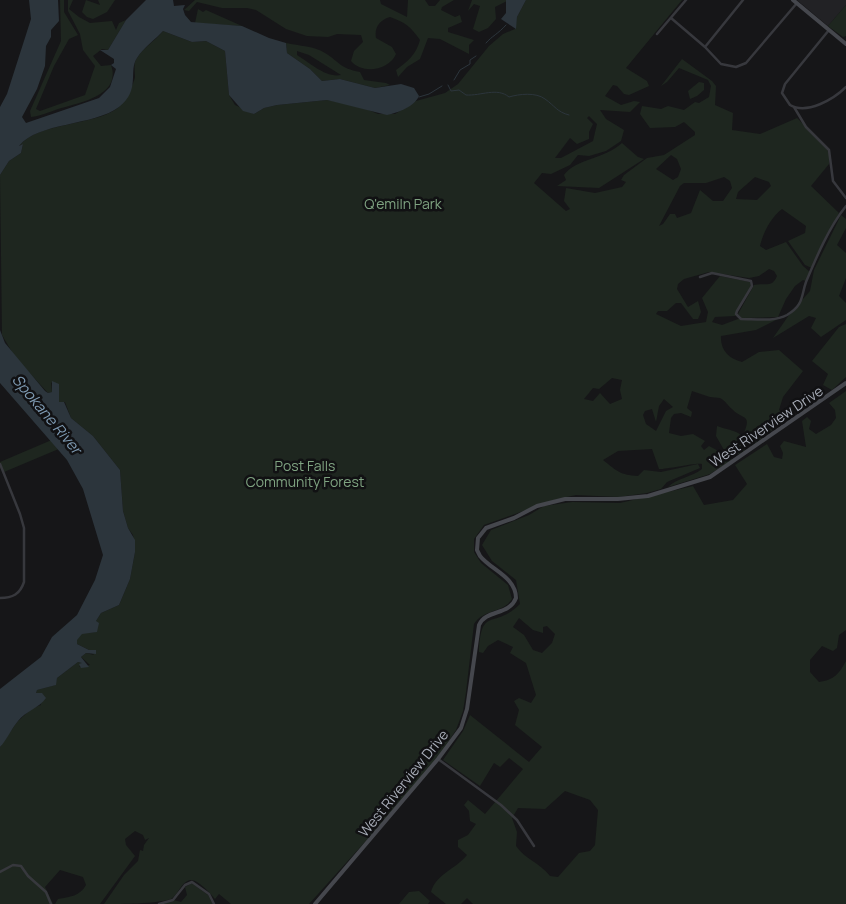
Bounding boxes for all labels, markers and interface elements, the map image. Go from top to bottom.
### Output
park label: Q'emiln Park [364,194,443,213]
water label: Spokane River [8,370,88,460]
street label: West Riverview Drive [706,381,826,471]
park label: Post Falls Community Forest [246,456,365,491]
street label: West Riverview Drive [354,725,452,841]

